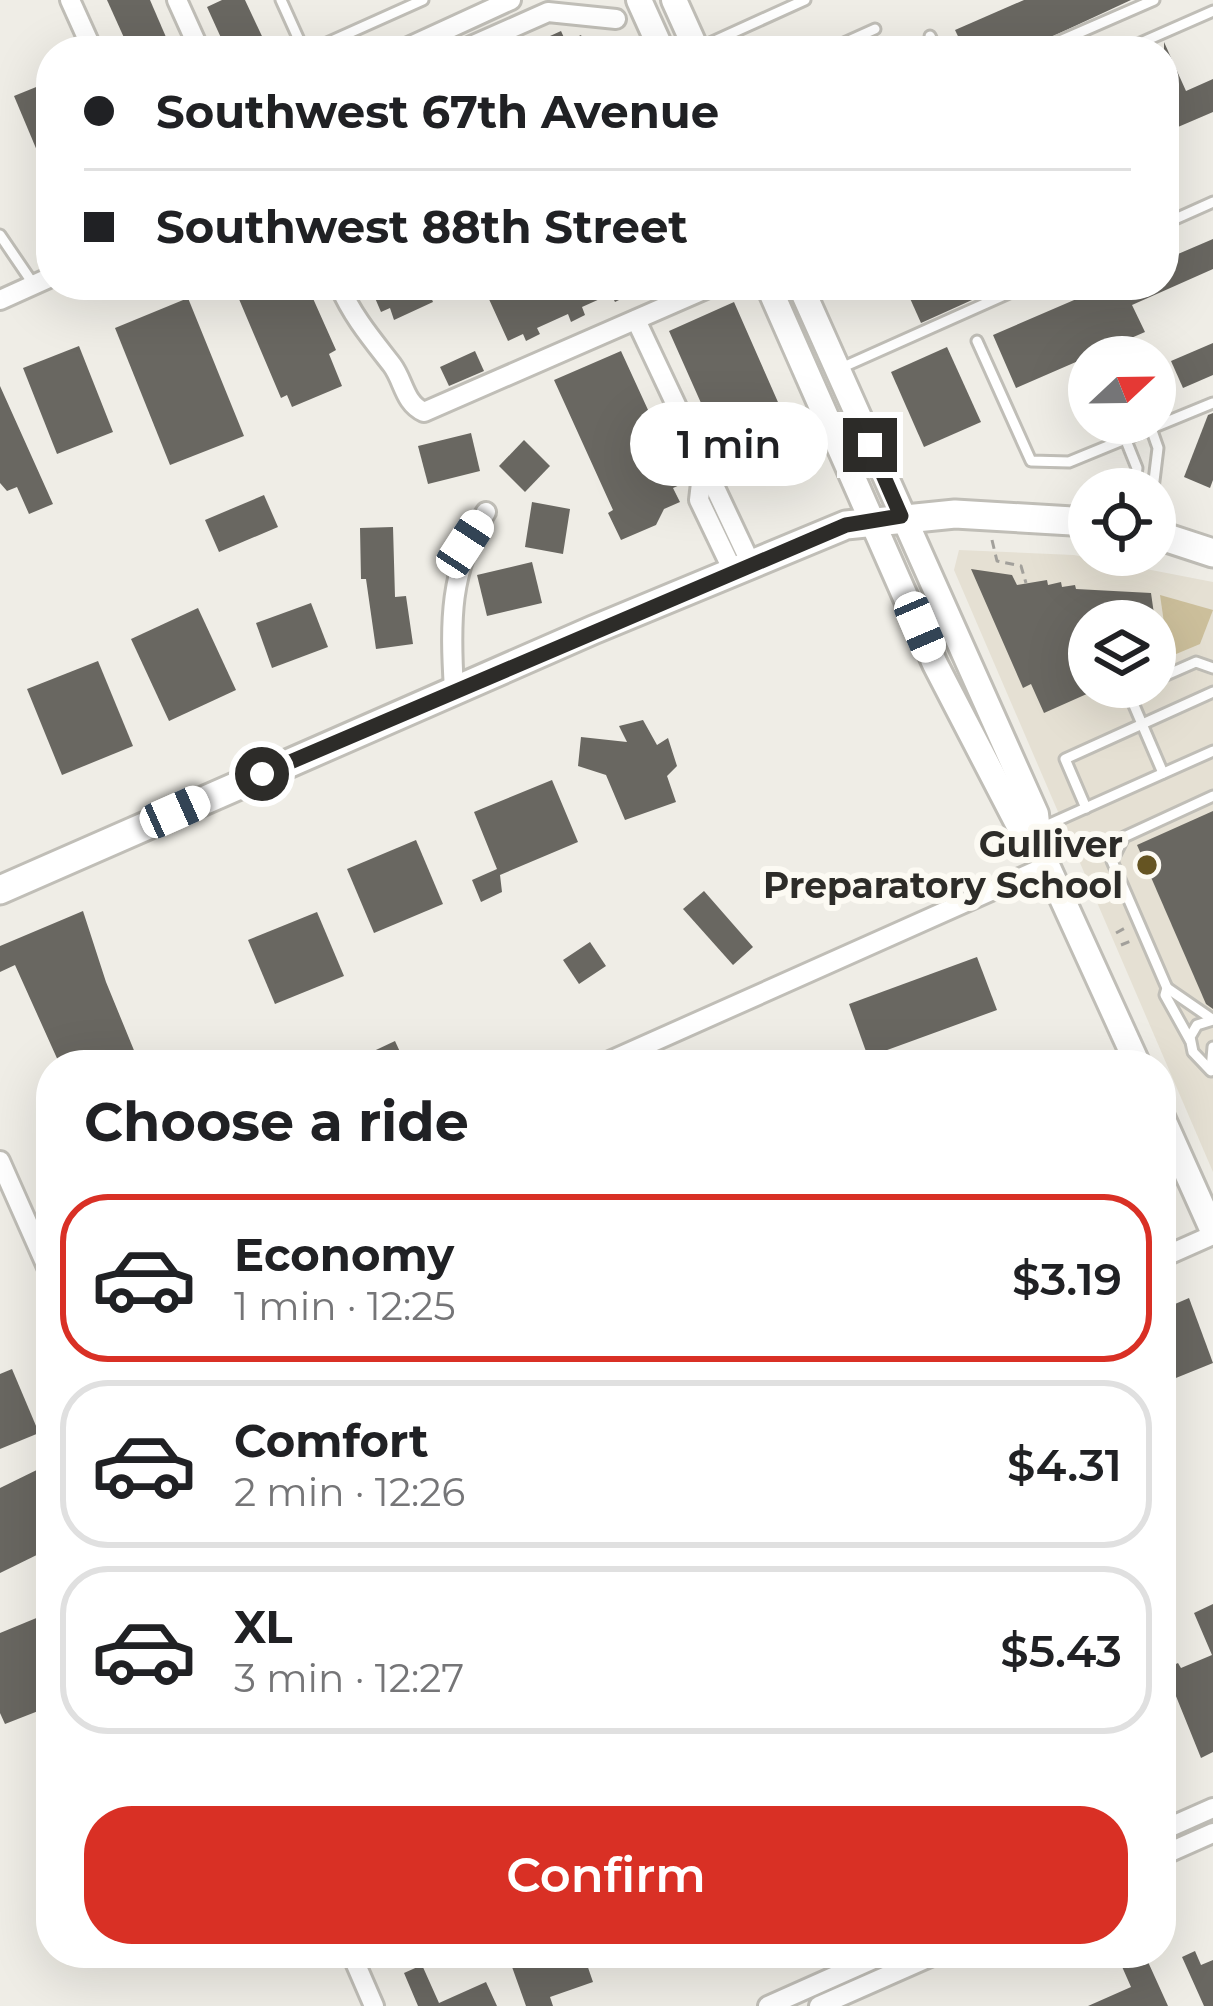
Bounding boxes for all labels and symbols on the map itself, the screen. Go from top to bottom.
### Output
north arrow [1068,336,1176,444]
callout: 1 min [630,403,828,487]
route end [843,418,897,472]
car [430,504,500,584]
car [889,587,951,667]
route start [235,747,289,801]
car [135,781,215,843]
place label: Gulliver Preparatory School [763,822,1123,907]
marker: Gulliver Preparatory School [1134,852,1160,878]

